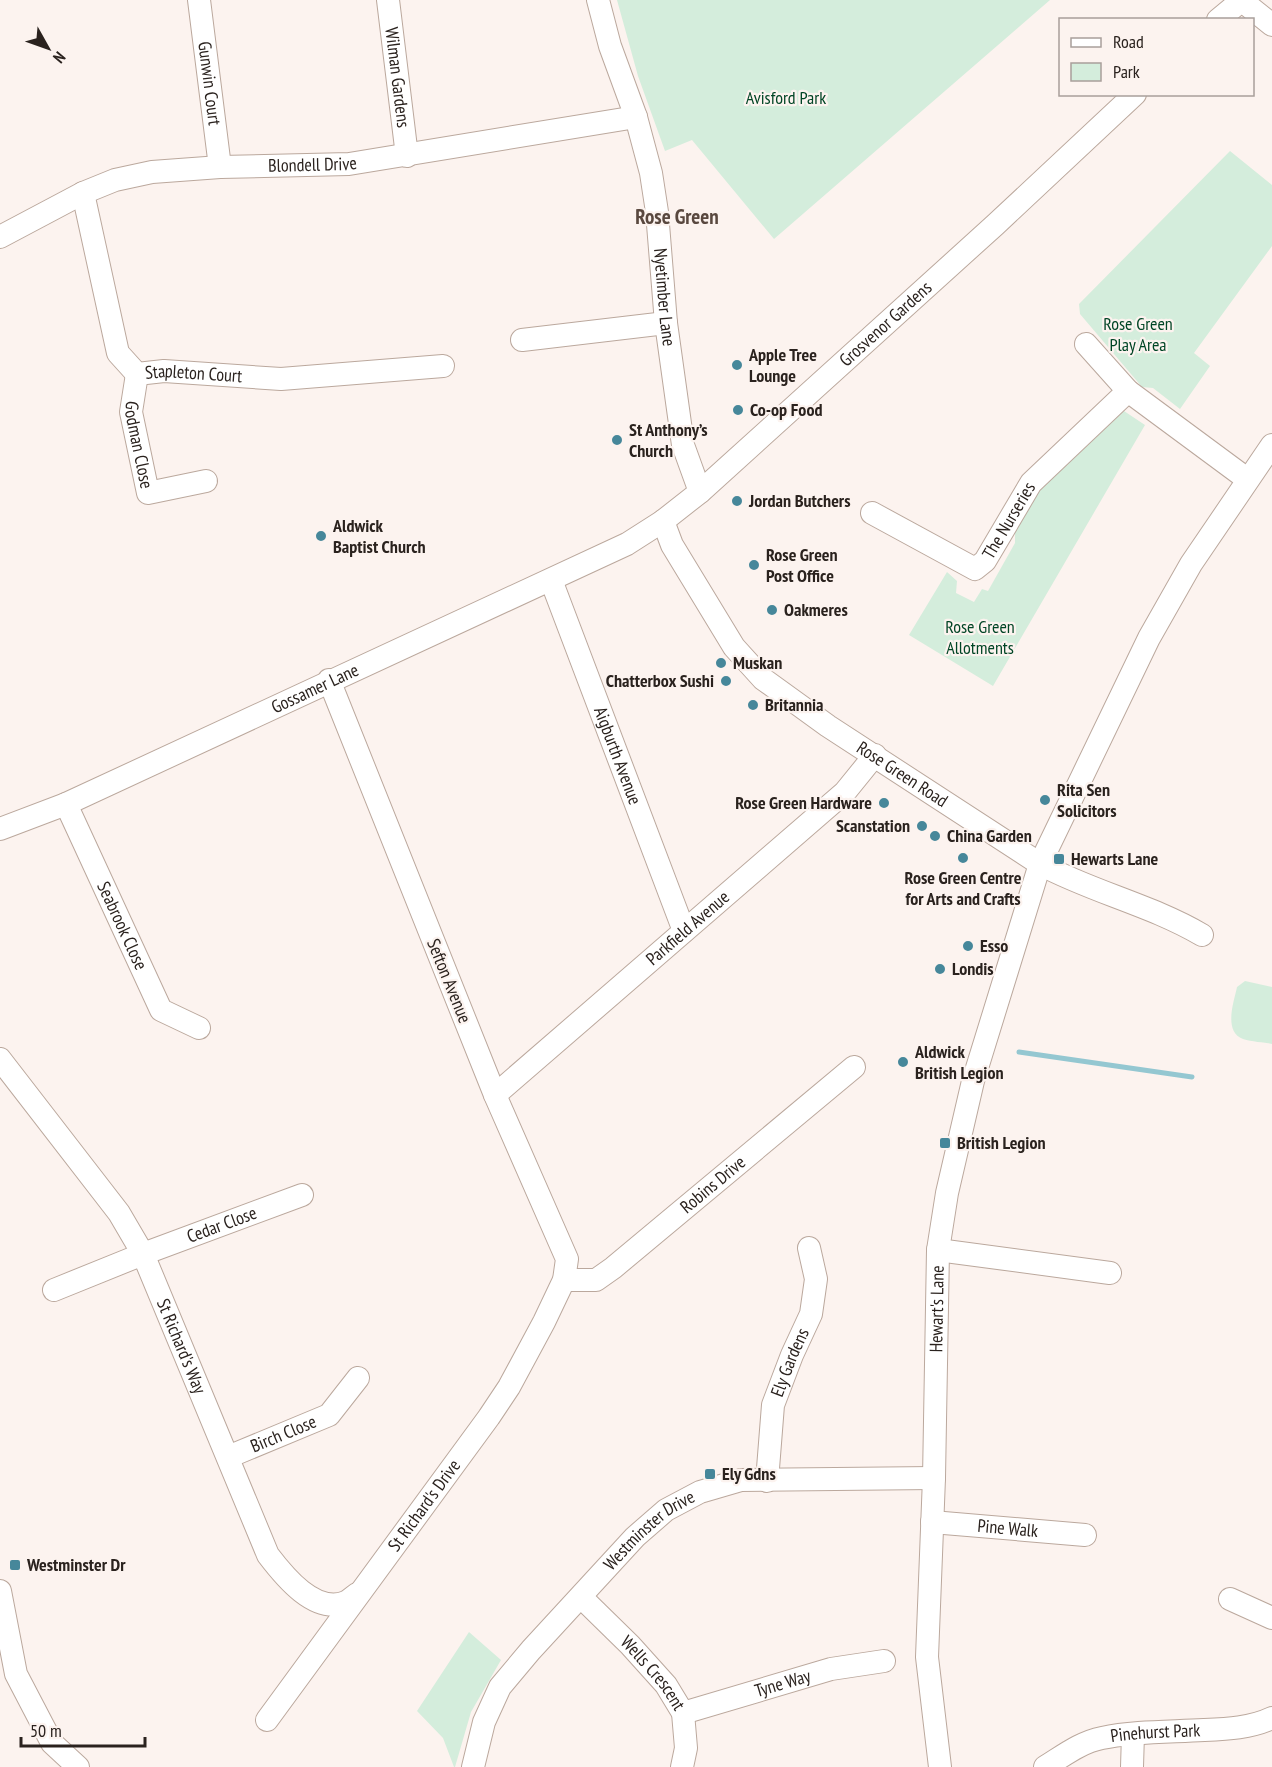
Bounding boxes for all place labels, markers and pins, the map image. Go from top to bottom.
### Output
place label: Apple Tree Lounge [748,343,817,387]
marker: Apple Tree Lounge [730,358,744,372]
place label: Co-op Food [750,398,822,421]
marker: Co-op Food [731,403,745,417]
place label: St Anthony’s Church [629,418,708,462]
marker: St Anthony’s Church [610,433,624,447]
place label: Jordan Butchers [748,489,850,512]
marker: Jordan Butchers [730,494,744,508]
place label: Aldwick Baptist Church [332,514,426,558]
marker: Aldwick Baptist Church [314,529,328,543]
place label: Rose Green Post Office [766,543,838,587]
marker: Rose Green Post Office [747,558,761,572]
place label: Oakmeres [784,598,848,621]
marker: Oakmeres [765,603,779,617]
place label: Muskan [733,651,782,674]
marker: Muskan [714,656,728,670]
place label: Chatterbox Sushi [606,669,714,692]
marker: Chatterbox Sushi [719,674,733,688]
place label: Britannia [765,693,823,716]
marker: Britannia [746,698,760,712]
place label: Rita Sen Solicitors [1057,778,1117,822]
place label: Rose Green Hardware [735,791,872,814]
marker: Rita Sen Solicitors [1038,793,1052,807]
marker: Rose Green Hardware [877,796,891,810]
place label: Scanstation [836,814,910,837]
marker: Scanstation [915,819,929,833]
place label: China Garden [947,824,1032,847]
marker: China Garden [928,829,942,843]
place label: Hewarts Lane [1071,847,1159,870]
marker: Rose Green Centre for Arts and Crafts [956,851,970,865]
marker: Hewarts Lane [1052,852,1066,866]
place label: Rose Green Centre for Arts and Crafts [905,866,1022,910]
place label: Esso [980,934,1008,957]
marker: Esso [961,939,975,953]
place label: Londis [952,957,994,980]
marker: Londis [933,962,947,976]
place label: Aldwick British Legion [914,1040,1004,1084]
marker: Aldwick British Legion [896,1055,910,1069]
place label: British Legion [957,1131,1046,1154]
marker: British Legion [938,1136,952,1150]
place label: Ely Gdns [722,1462,776,1485]
marker: Ely Gdns [703,1467,717,1481]
place label: Westminster Dr [26,1553,126,1576]
marker: Westminster Dr [8,1558,22,1572]

